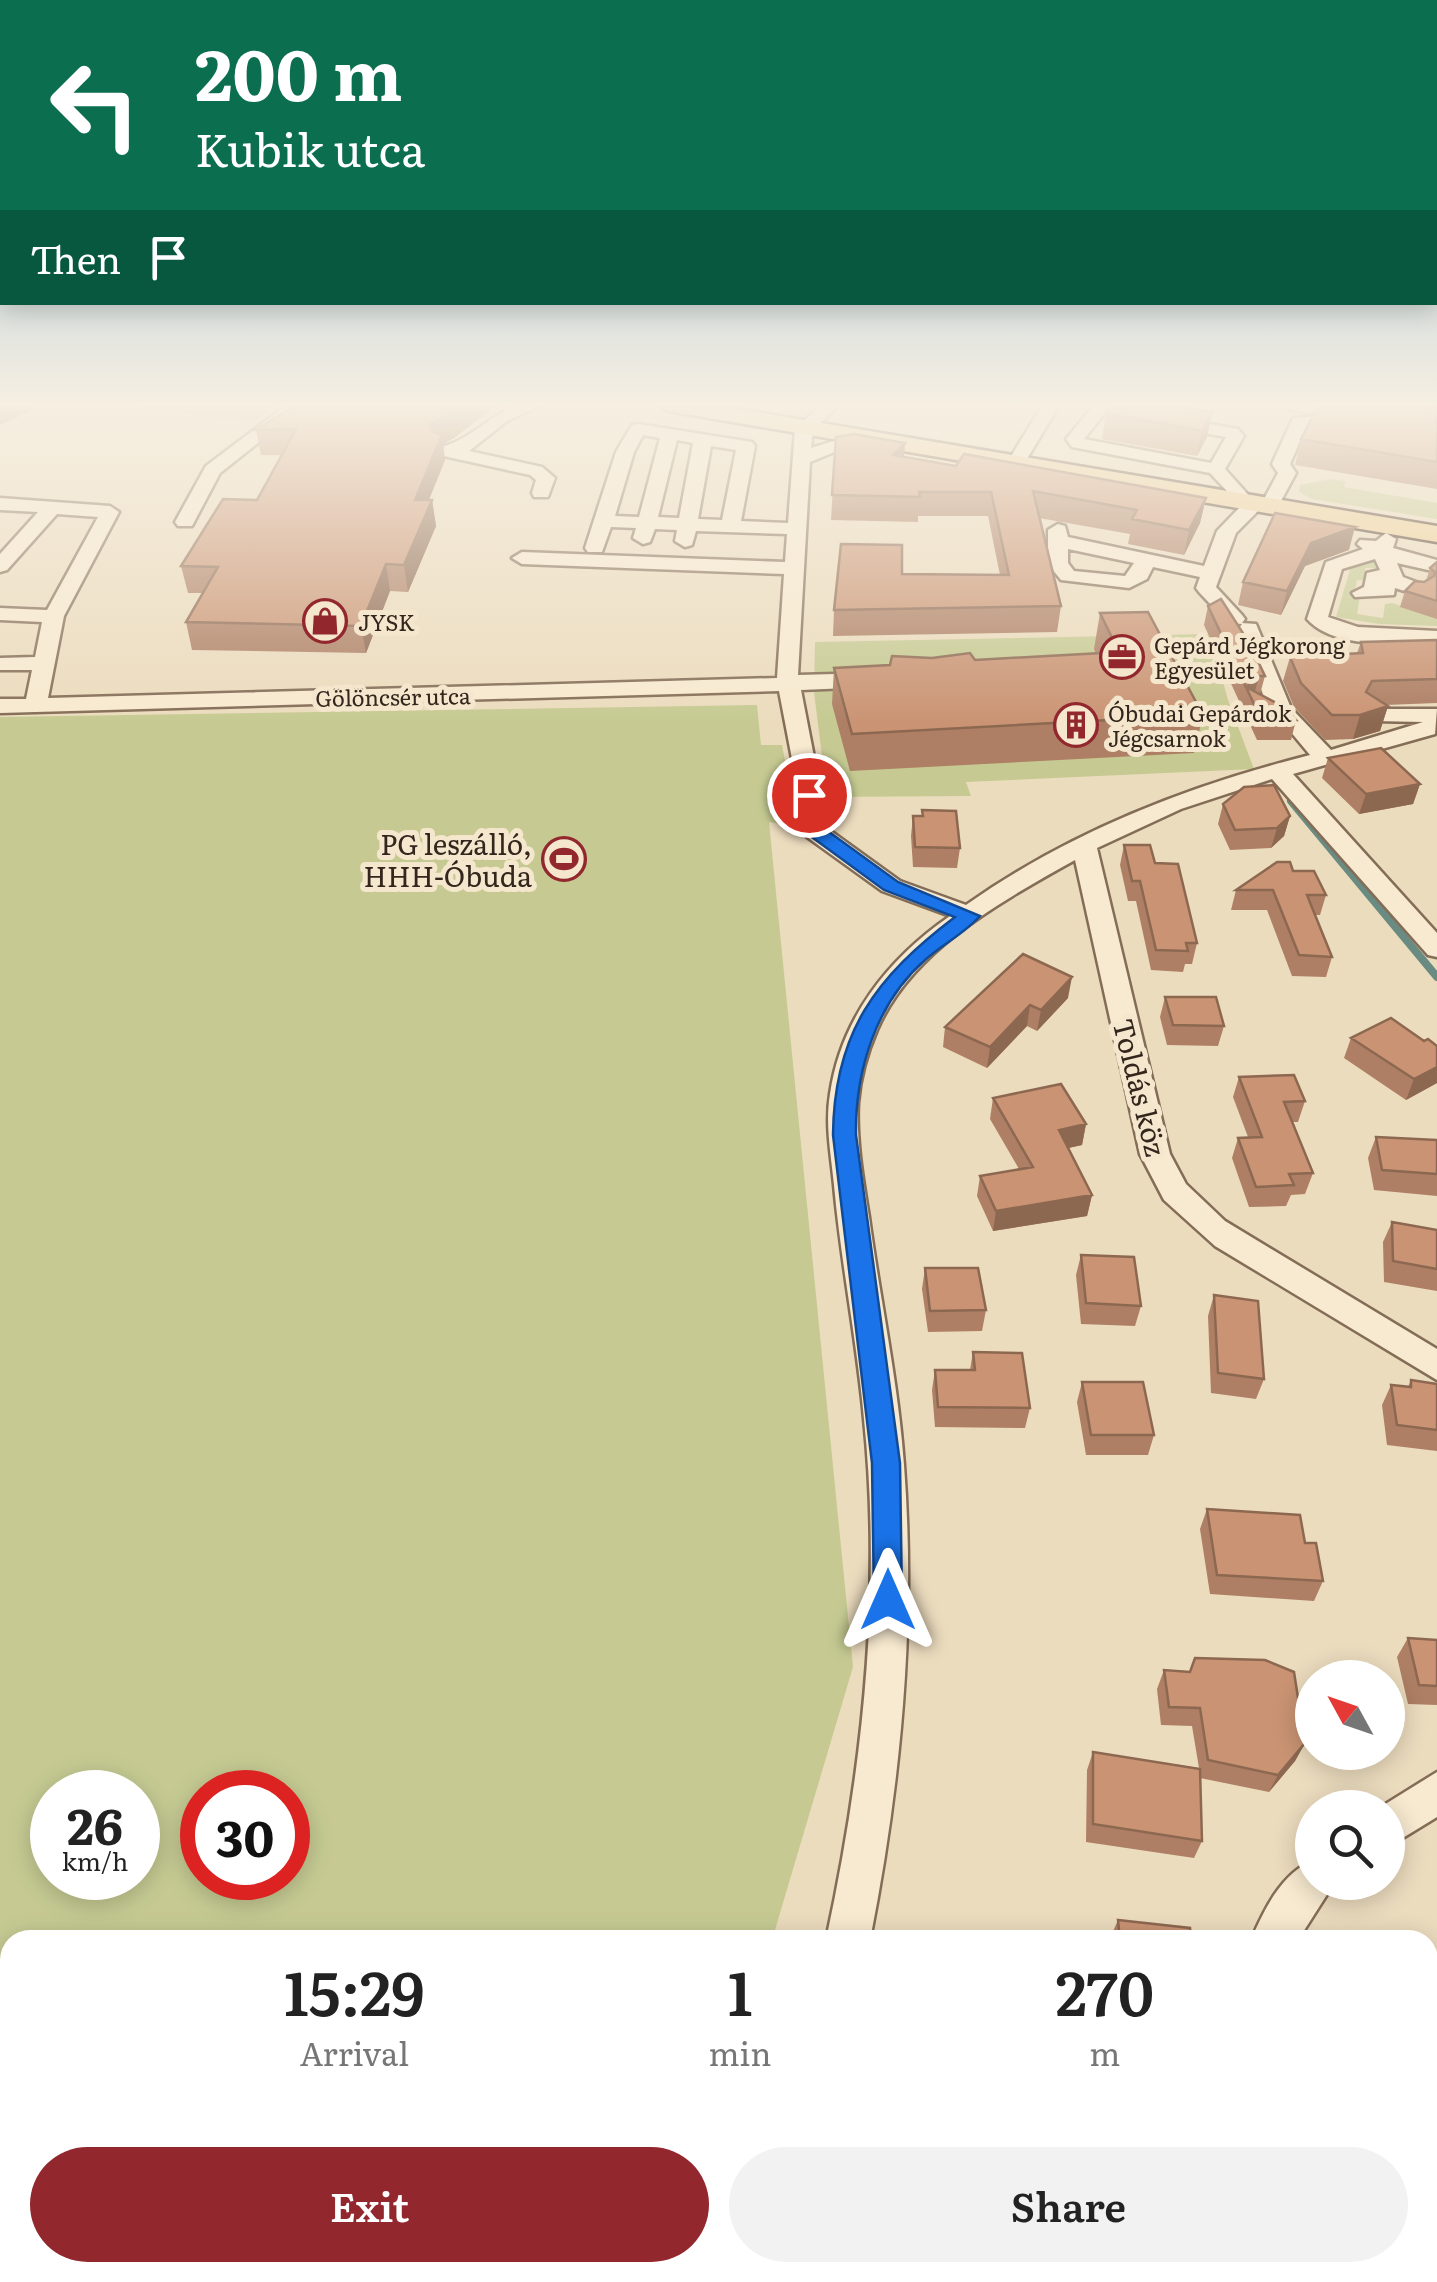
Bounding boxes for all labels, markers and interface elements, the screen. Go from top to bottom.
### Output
text: 200 m [195,19,403,123]
icon: left [30,40,160,170]
text: Kubik utca [195,114,425,181]
text: Then [30,229,121,286]
icon: arrive [141,230,196,285]
shop icon: JYSK [302,598,348,644]
place label: JYSK [358,605,415,638]
place label: Gepárd Jégkorong Egyesület [1154,628,1346,686]
office icon: Gepárd Jégkorong Egyesület [1099,634,1145,680]
street label: Gölöncsér utca [315,678,471,714]
place label: Óbudai Gepárdok Jégcsarnok [1108,696,1292,754]
building icon: Óbudai Gepárdok Jégcsarnok [1053,702,1099,748]
pin [767,753,852,838]
icon: arrive [782,768,837,823]
place label: PG leszálló, HHH-Óbuda [363,822,532,896]
sports icon: PG leszálló, HHH-Óbuda [541,836,587,882]
street label: Toldás köz [1104,1014,1178,1160]
position arrow [836,1548,940,1652]
north arrow [1295,1660,1405,1770]
map controls [1295,1660,1405,1900]
speed limit sign: 30 [180,1770,310,1900]
text: 26 [67,1786,123,1860]
button: search [1295,1790,1405,1900]
text: km/h [62,1842,128,1879]
text: 15:29 [284,1945,425,2034]
text: 1 [728,1945,752,2034]
text: 270 [1055,1945,1154,2034]
text: Arrival [300,2028,409,2076]
text: min [709,2028,771,2076]
text: m [1089,2028,1120,2076]
button: Exit [30,2147,709,2262]
button: Share [729,2147,1408,2262]

